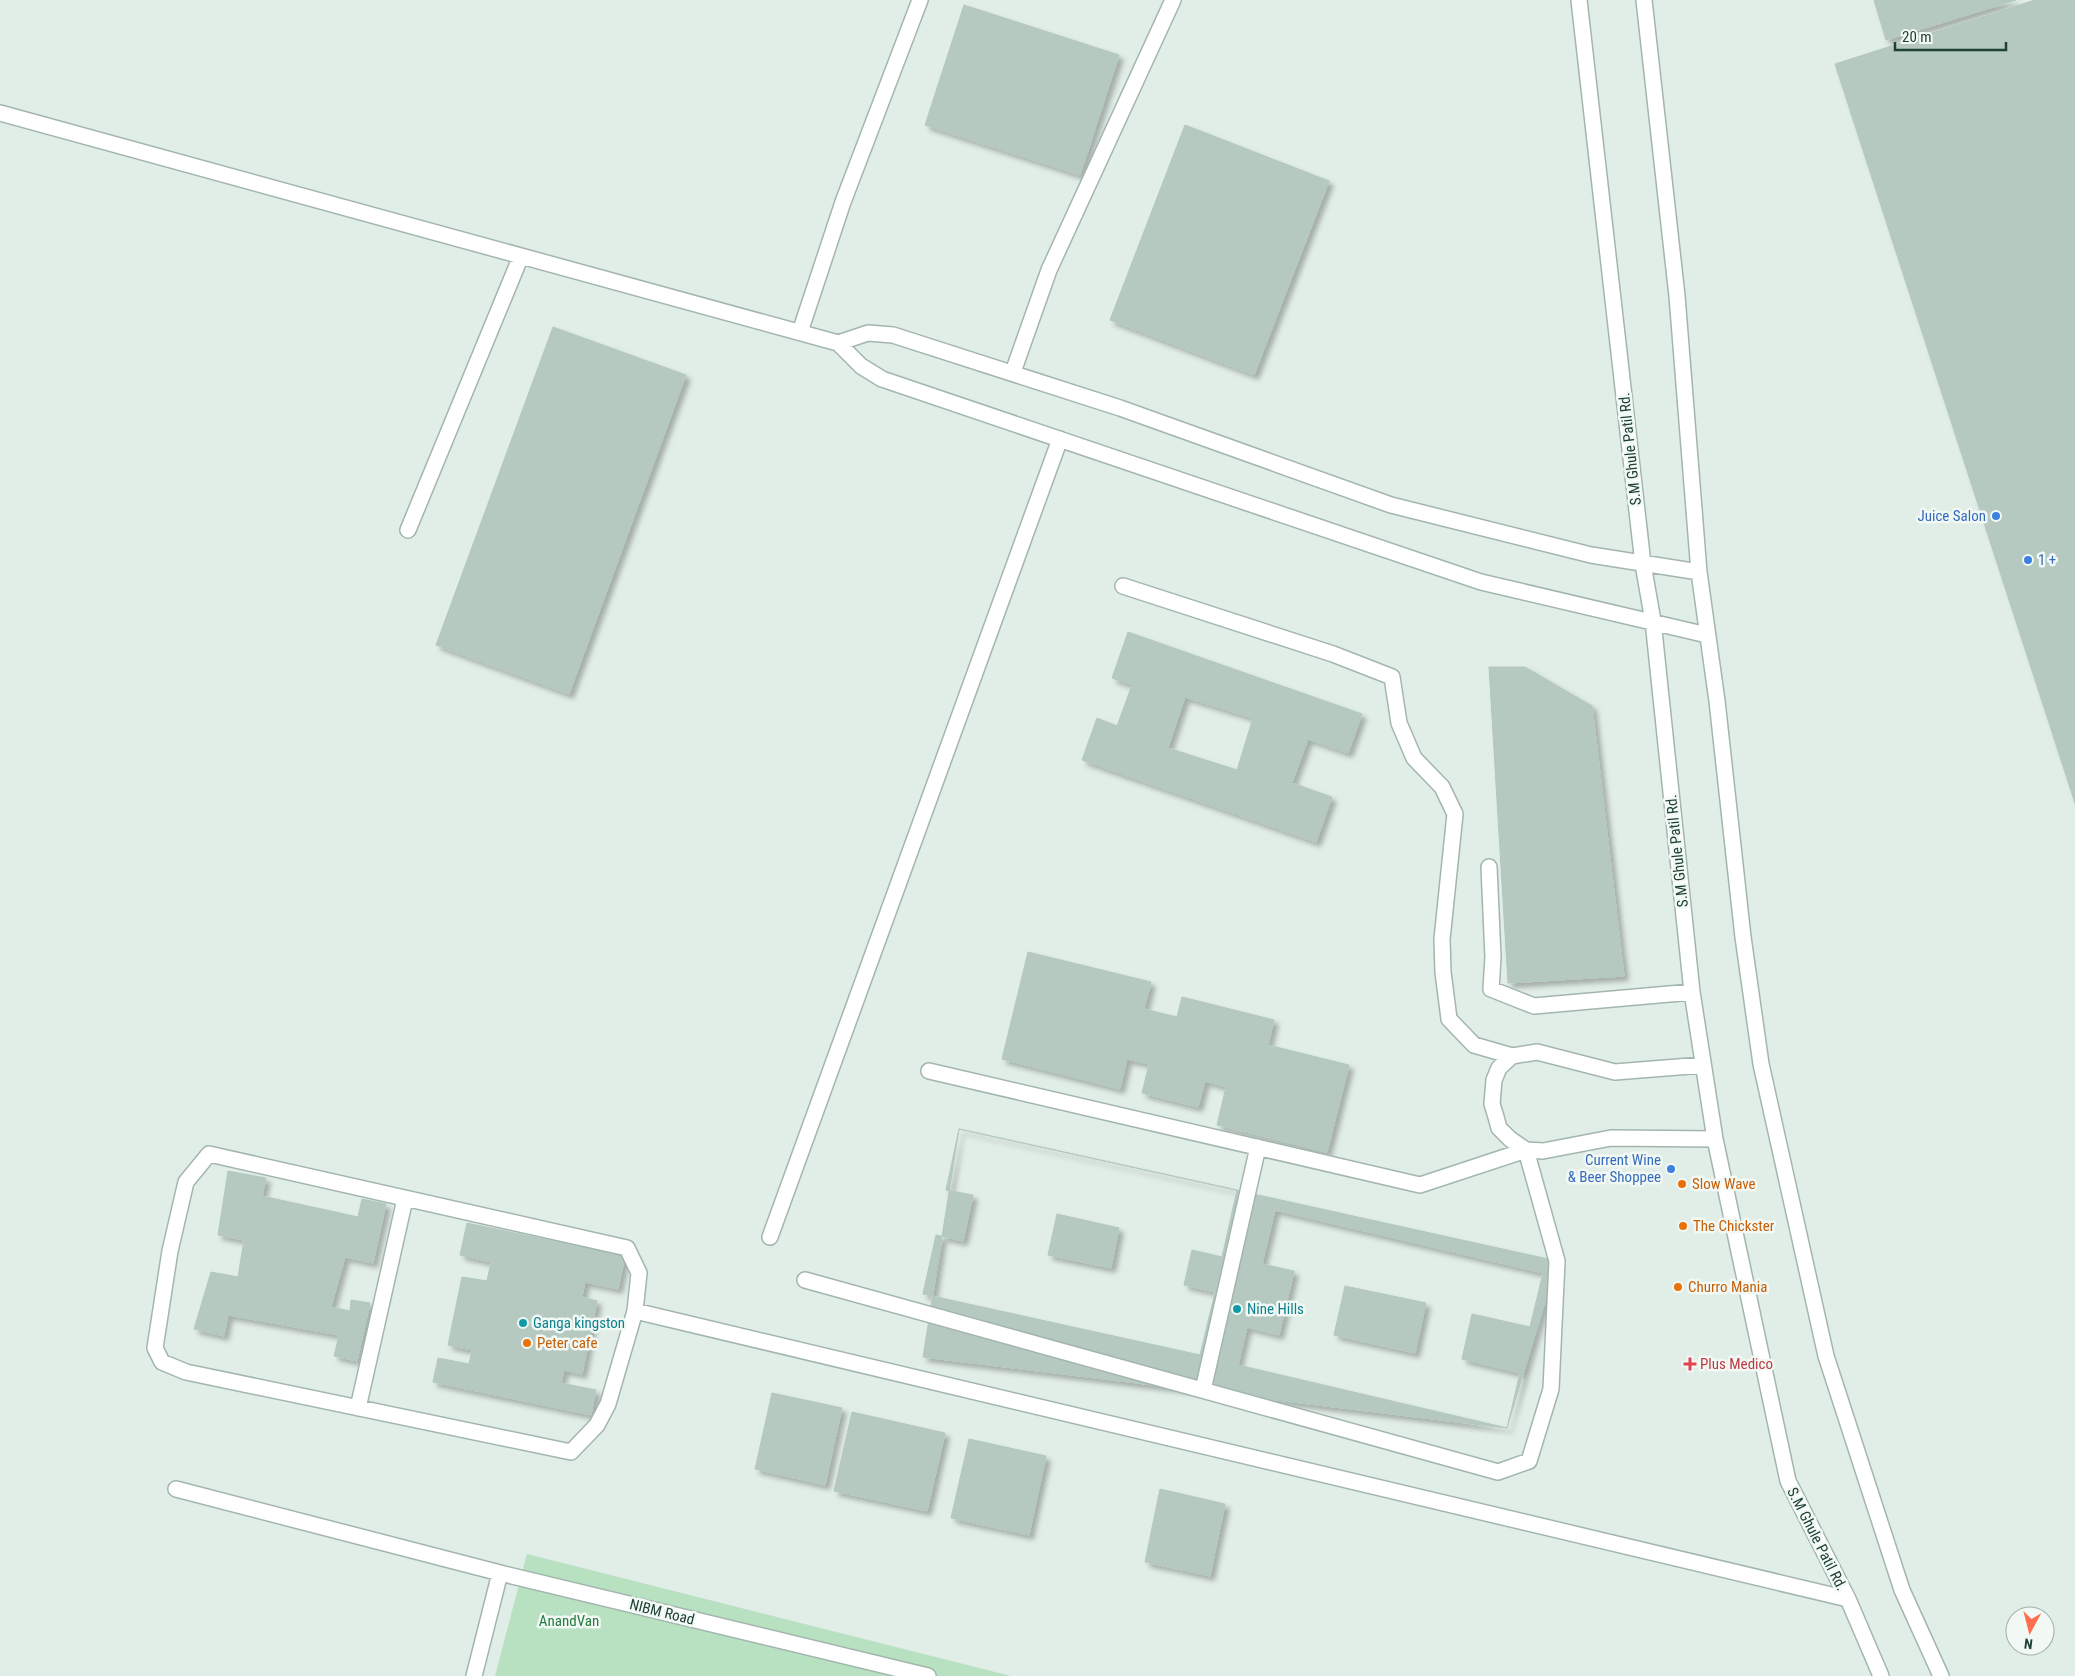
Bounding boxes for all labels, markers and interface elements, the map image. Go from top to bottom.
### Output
scale bar [1895,20,2006,52]
text: 20 m [1902,28,1932,46]
street label: S.M Ghule Patil Rd. [1615,392,1645,506]
place label: Juice Salon [1917,507,1986,525]
marker: Juice Salon [1990,510,2002,522]
place label: 1 + [2038,551,2056,569]
marker: 1 + [2022,554,2034,566]
street label: S.M Ghule Patil Rd. [1662,794,1692,908]
place label: Current Wine & Beer Shoppee [1568,1151,1661,1186]
marker: Current Wine & Beer Shoppee [1665,1163,1677,1175]
place label: Slow Wave [1692,1175,1756,1193]
marker: Slow Wave [1676,1178,1688,1190]
place label: The Chickster [1693,1217,1775,1235]
marker: The Chickster [1677,1220,1689,1232]
place label: Churro Mania [1688,1278,1767,1296]
marker: Churro Mania [1672,1281,1684,1293]
place label: Nine Hills [1247,1300,1304,1318]
marker: Nine Hills [1231,1303,1243,1315]
place label: Ganga kingston [533,1314,625,1332]
marker: Ganga kingston [517,1317,529,1329]
place label: Peter cafe [537,1334,597,1352]
marker: Peter cafe [521,1337,533,1349]
place label: Plus Medico [1700,1355,1773,1373]
marker: Plus Medico [1684,1358,1696,1370]
street label: S.M Ghule Patil Rd. [1783,1484,1851,1594]
street label: NIBM Road [628,1595,696,1629]
north arrow [2005,1606,2055,1656]
park label: AnandVan [539,1612,599,1630]
text: N [2023,1635,2034,1652]

